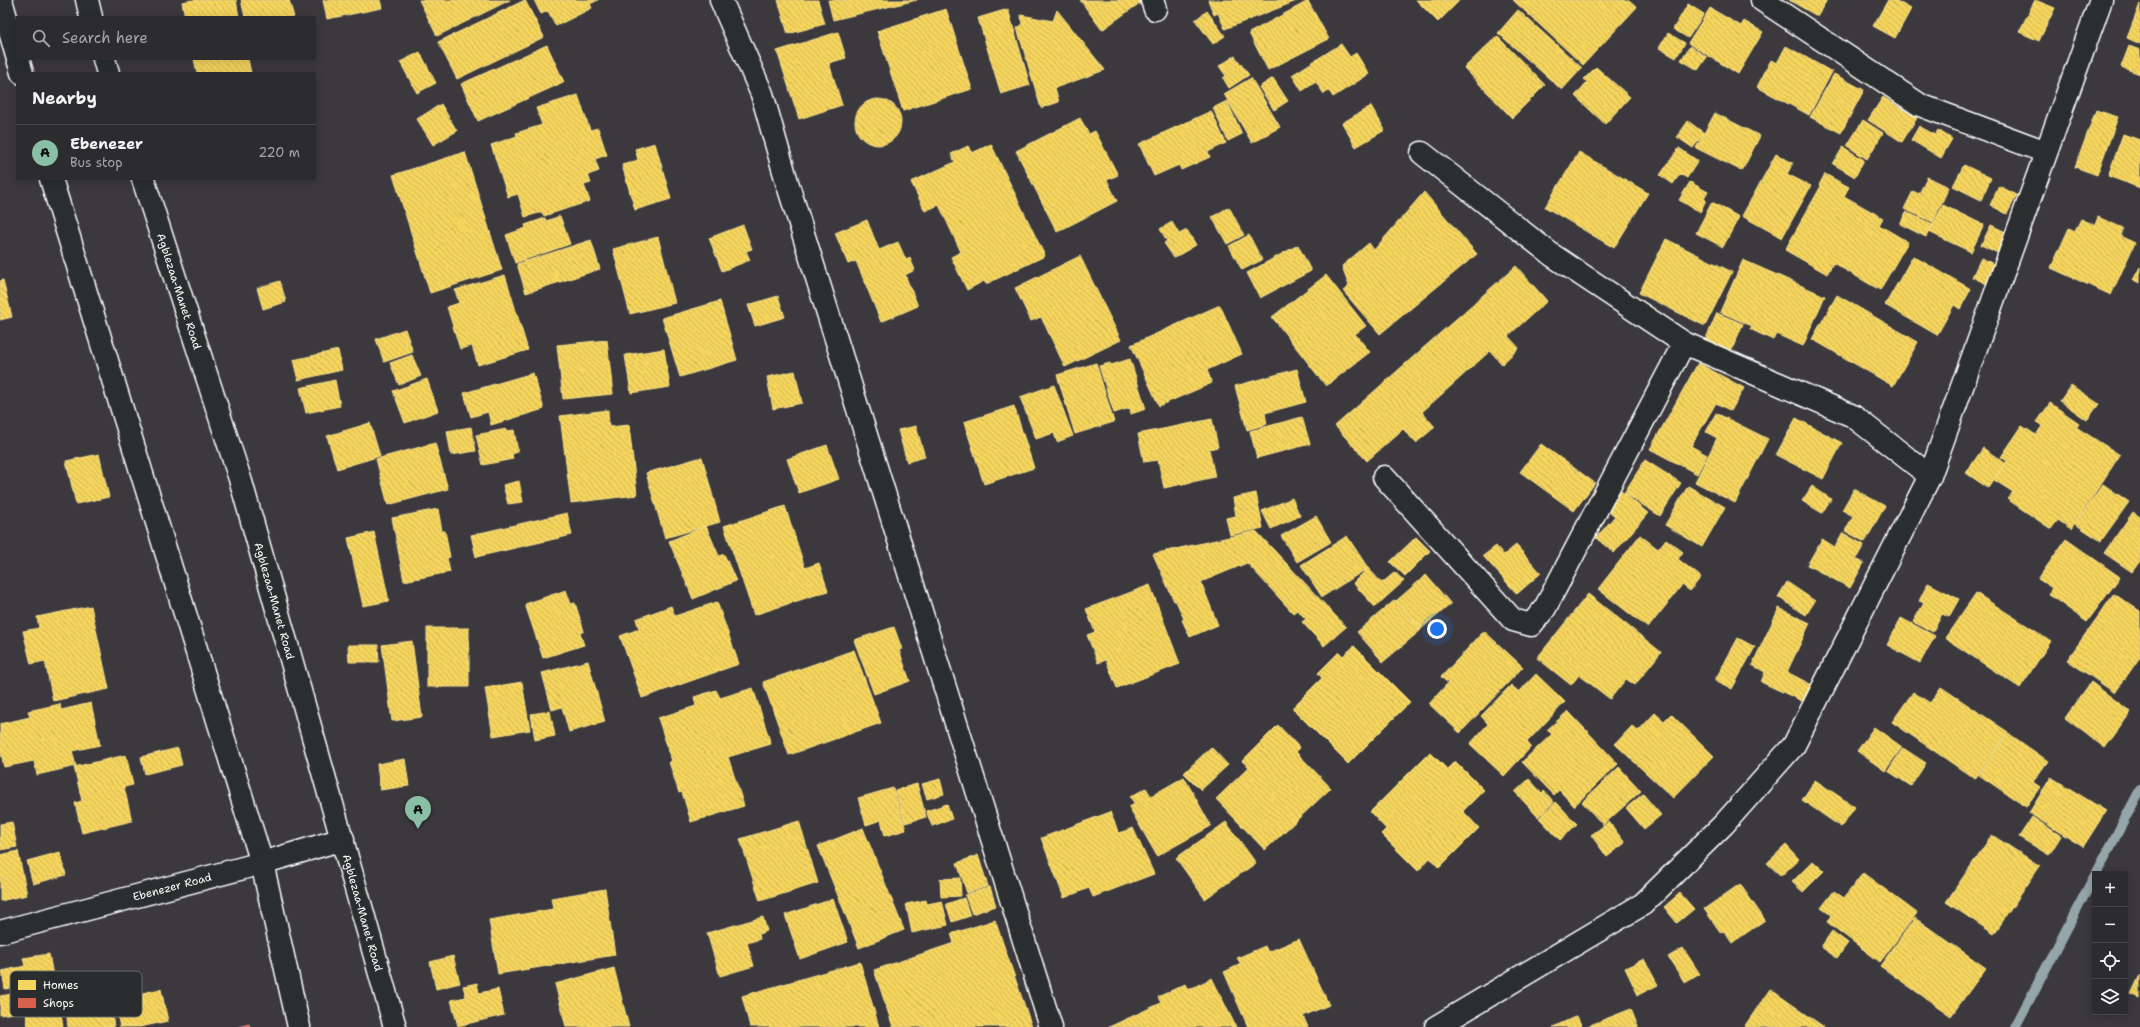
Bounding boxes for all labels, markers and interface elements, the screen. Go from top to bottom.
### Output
search box [16,16,316,60]
icon: search [30,27,52,49]
text: Search here [62,28,148,48]
text: Nearby [32,87,97,109]
text: Ebenezer [70,134,143,154]
text: A [40,144,50,161]
text: 220 m [258,144,300,161]
text: Bus stop [70,154,122,171]
street label: Agblezaa-Manet Road [154,231,205,351]
street label: Agblezaa-Manet Road [251,541,298,661]
your location [1427,619,1447,639]
pin: A [405,796,431,829]
street label: Agblezaa-Manet Road [339,852,386,973]
street label: Ebenezer Road [131,869,213,904]
map controls [2092,871,2128,1015]
button: + [2092,871,2128,907]
button: − [2092,907,2128,943]
button: locate [2092,943,2128,979]
legend [10,971,142,1017]
text: Homes [43,978,79,993]
button: layers [2092,979,2128,1015]
text: Shops [43,996,74,1011]

